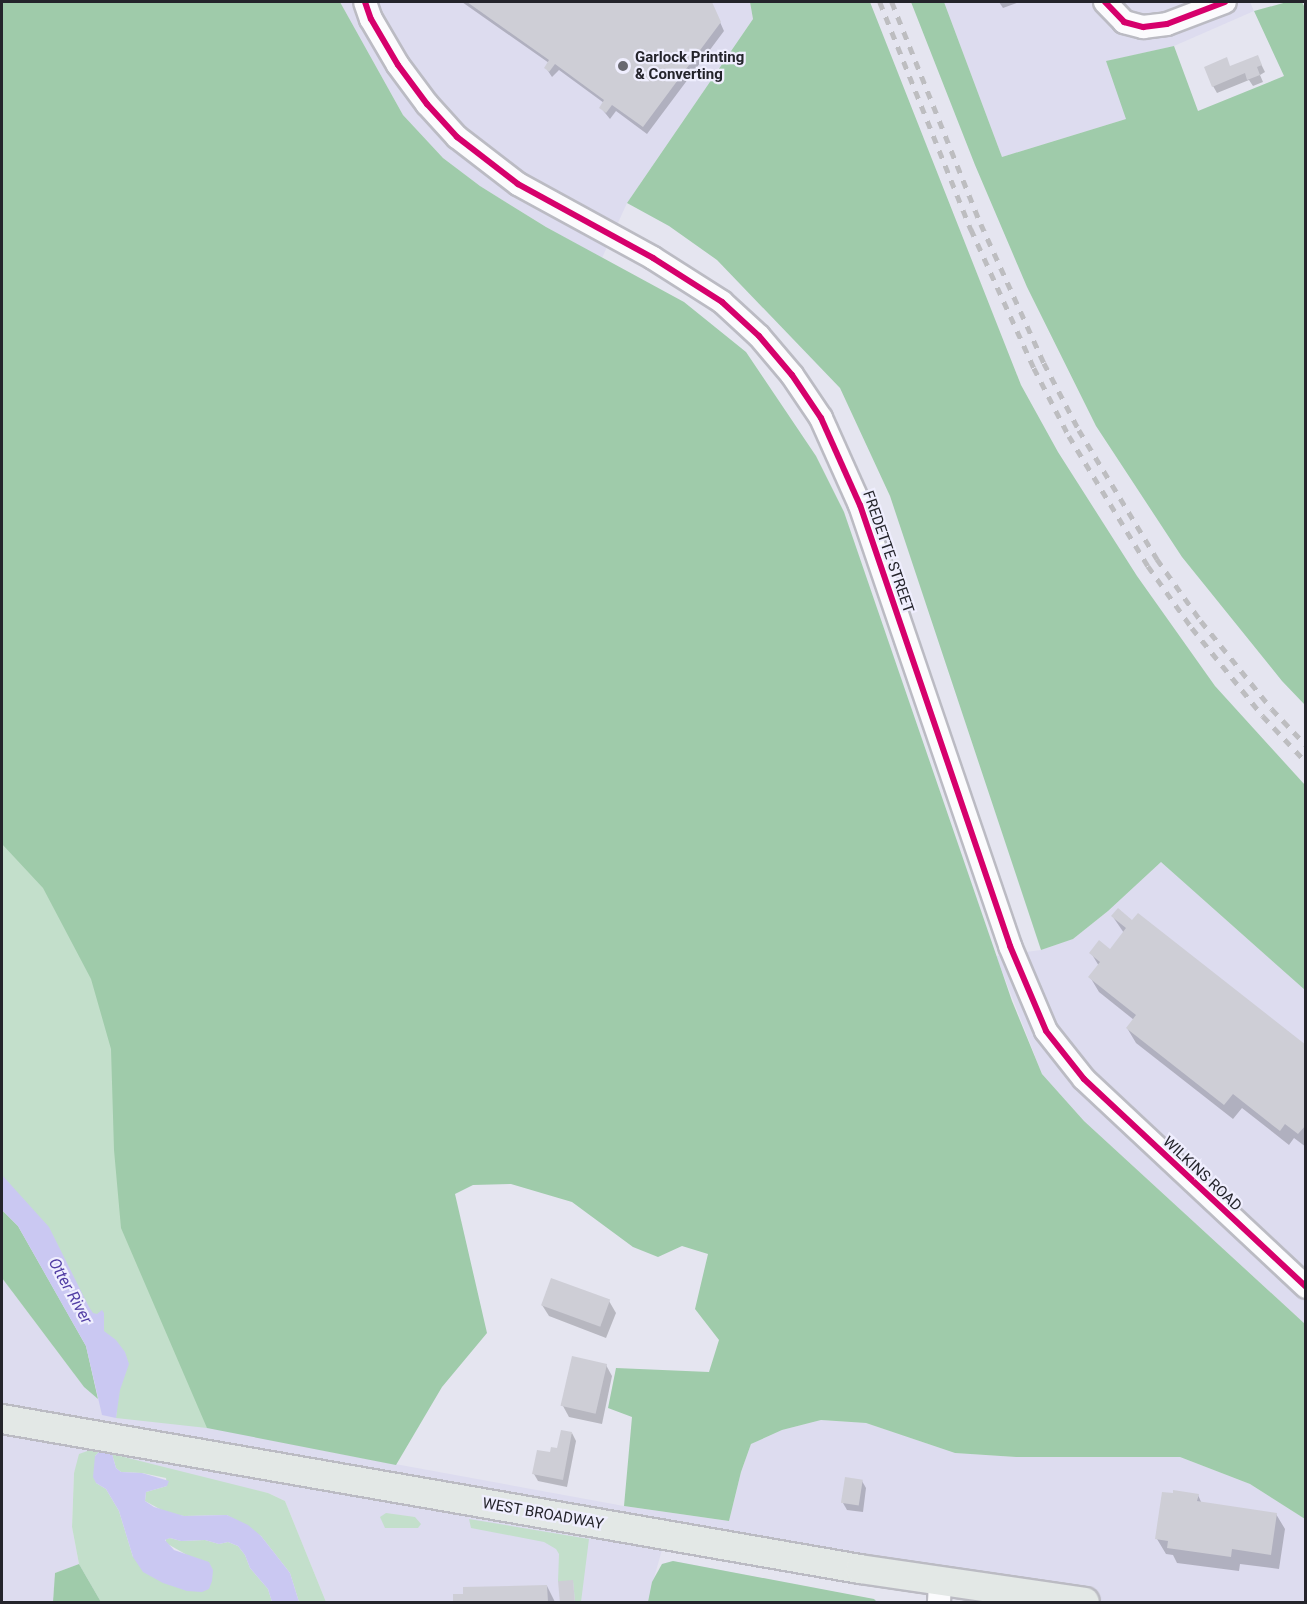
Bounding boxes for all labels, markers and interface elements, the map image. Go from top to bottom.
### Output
place label: Garlock Printing & Converting [635,48,744,83]
marker: Garlock Printing & Converting [616,59,630,73]
street label: FREDETTE STREET [859,489,917,615]
street label: WILKINS ROAD [1159,1133,1245,1215]
water label: Otter River [44,1255,96,1327]
street label: WEST BROADWAY [481,1494,605,1534]

